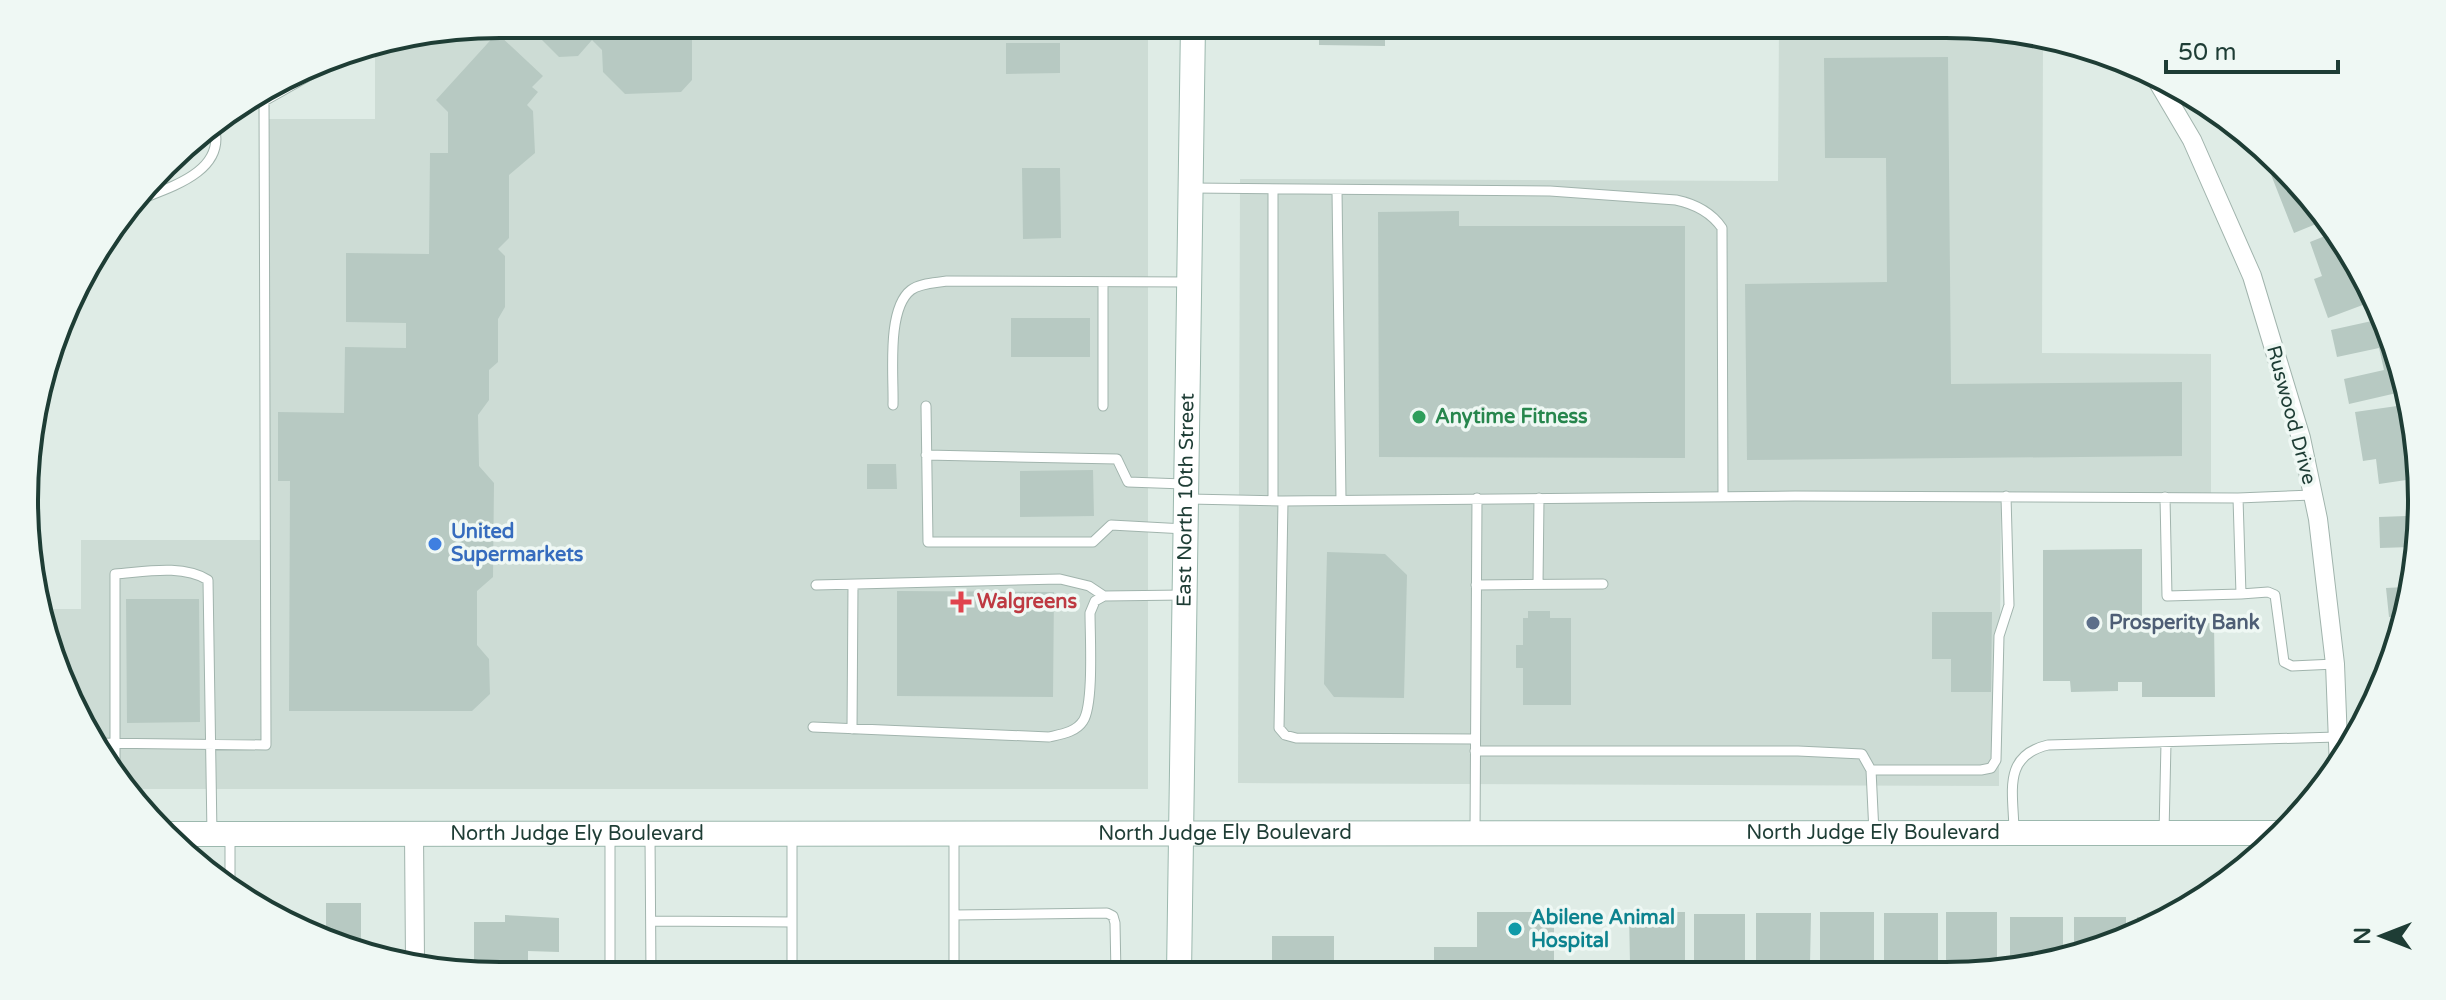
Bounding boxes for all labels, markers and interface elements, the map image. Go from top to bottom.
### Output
scale bar [2166,24,2338,74]
text: 50 m [2178,38,2236,67]
street label: Ruswood Drive [2261,343,2321,487]
street label: East North 10th Street [1172,392,1200,607]
place label: Anytime Fitness [1435,405,1588,429]
marker: Anytime Fitness [1410,408,1428,426]
place label: United Supermarkets [451,520,584,567]
marker: United Supermarkets [426,535,444,553]
place label: Walgreens [977,590,1077,614]
marker: Walgreens [952,593,970,611]
place label: Prosperity Bank [2109,611,2260,635]
marker: Prosperity Bank [2084,614,2102,632]
street label: North Judge Ely Boulevard [1098,821,1352,846]
street label: North Judge Ely Boulevard [1746,821,2000,845]
street label: North Judge Ely Boulevard [450,822,704,846]
north arrow [2342,896,2422,976]
place label: Abilene Animal Hospital [1531,906,1675,953]
marker: Abilene Animal Hospital [1506,920,1524,938]
text: N [2350,927,2376,945]

